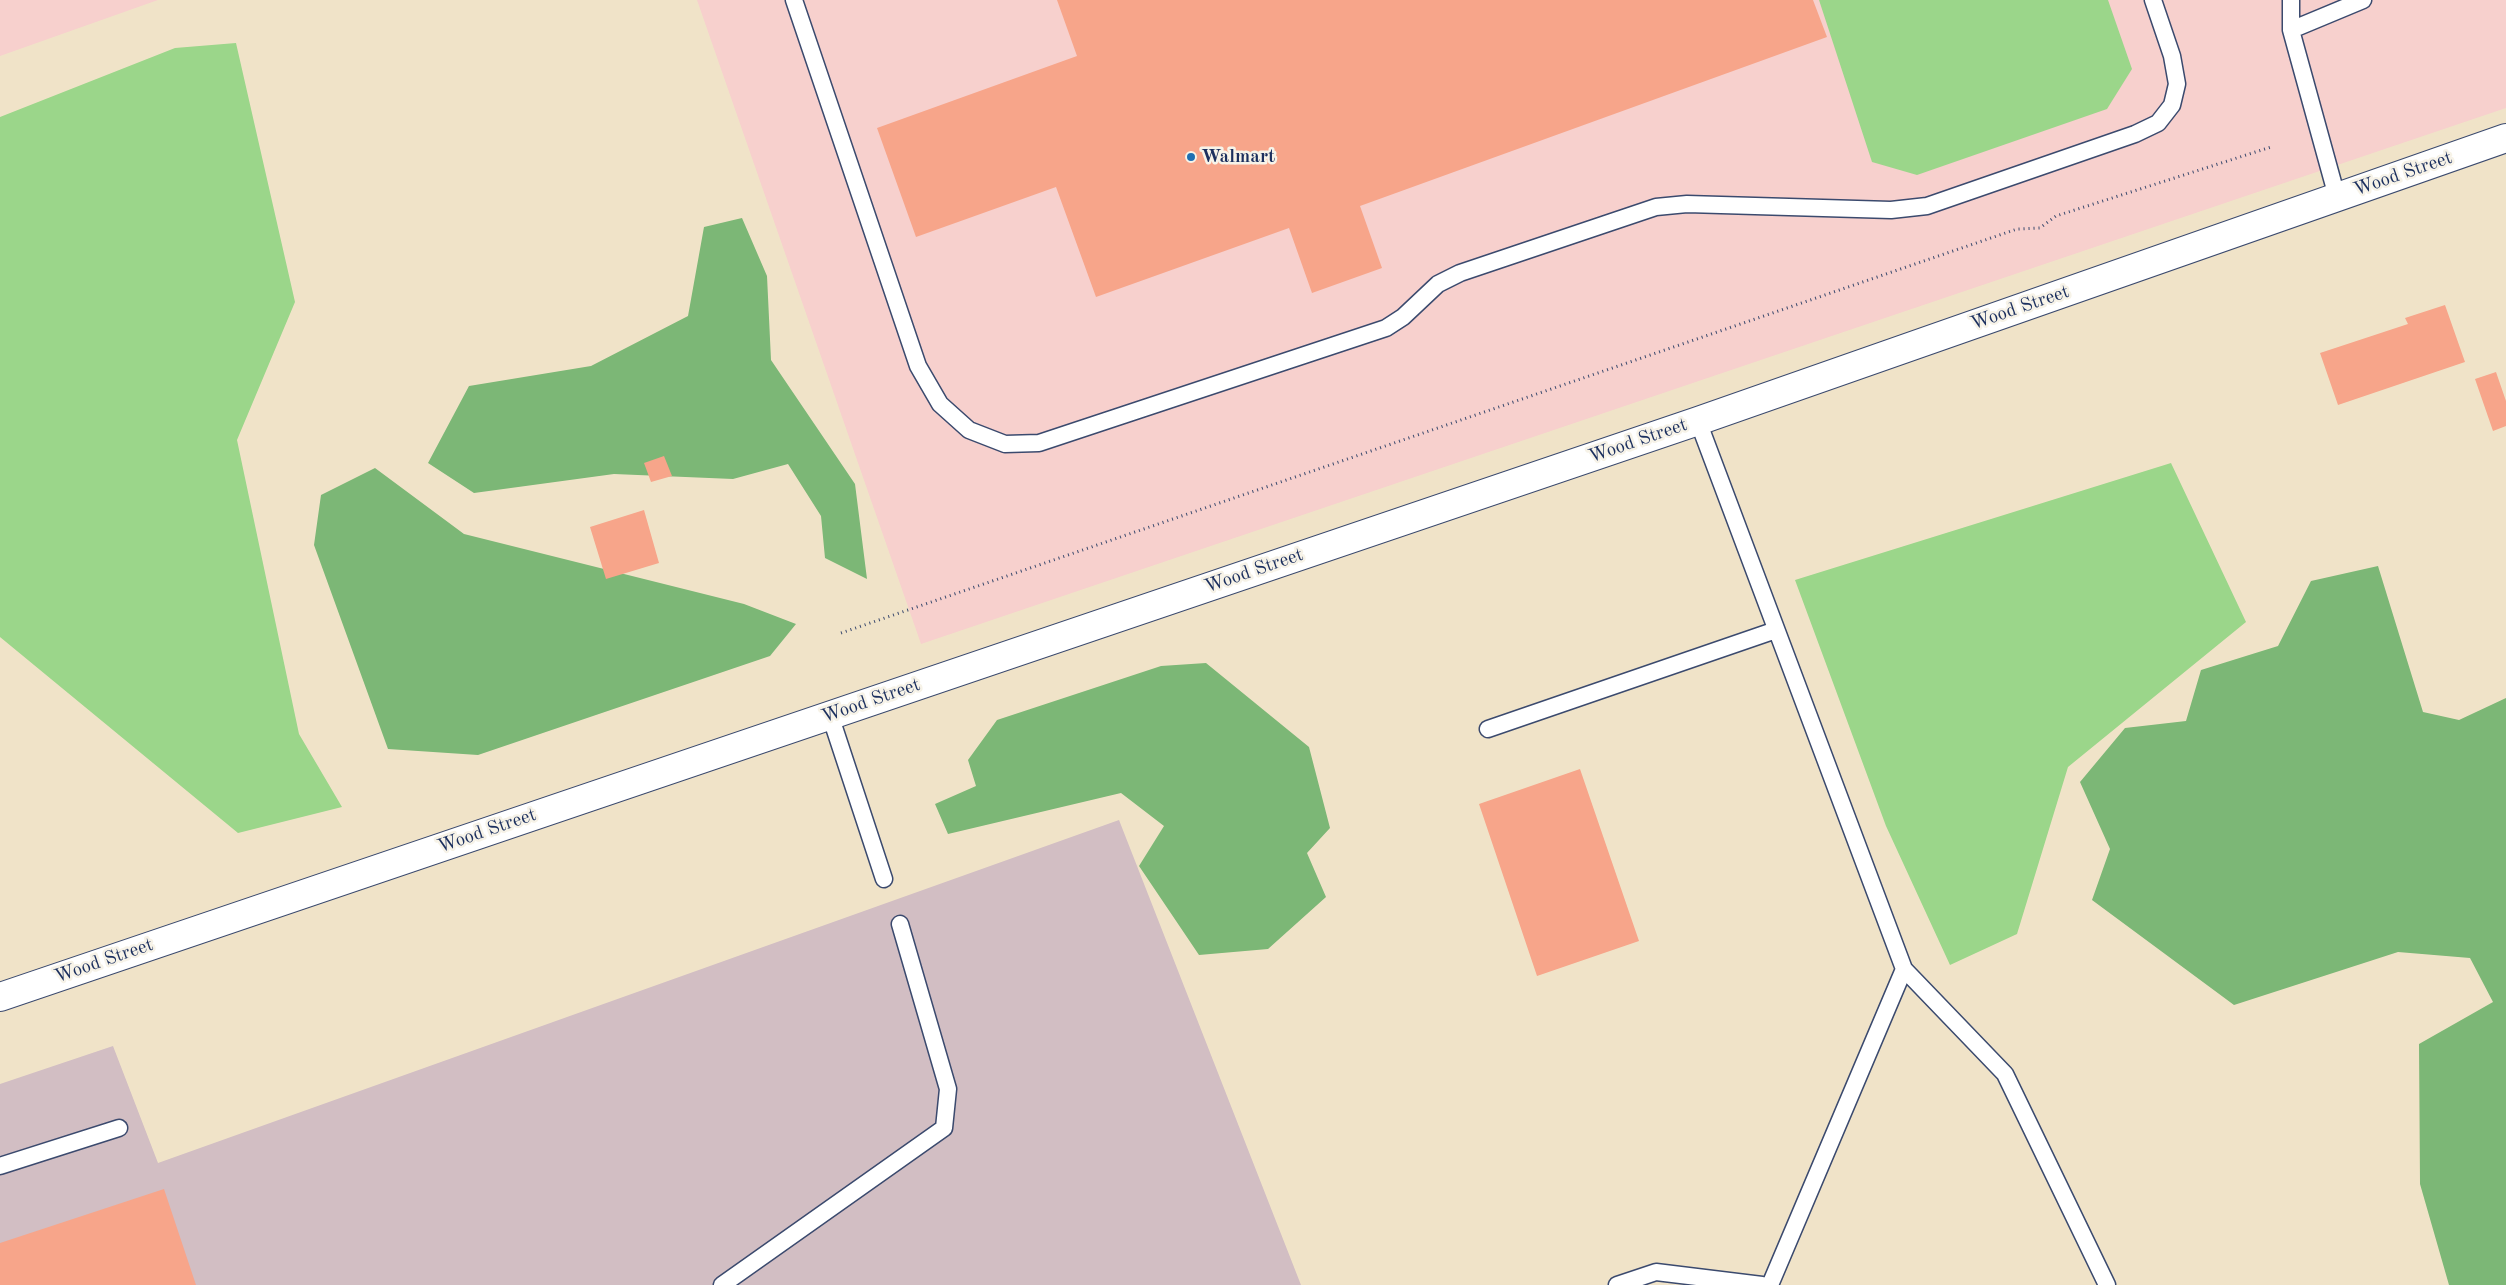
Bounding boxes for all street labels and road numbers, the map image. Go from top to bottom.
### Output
street label: Wood Street [2351,146,2455,202]
street label: Wood Street [1968,280,2072,336]
street label: Wood Street [1586,413,1690,469]
street label: Wood Street [1202,543,1306,599]
street label: Wood Street [819,673,923,729]
street label: Wood Street [435,803,539,859]
street label: Wood Street [52,933,156,989]

